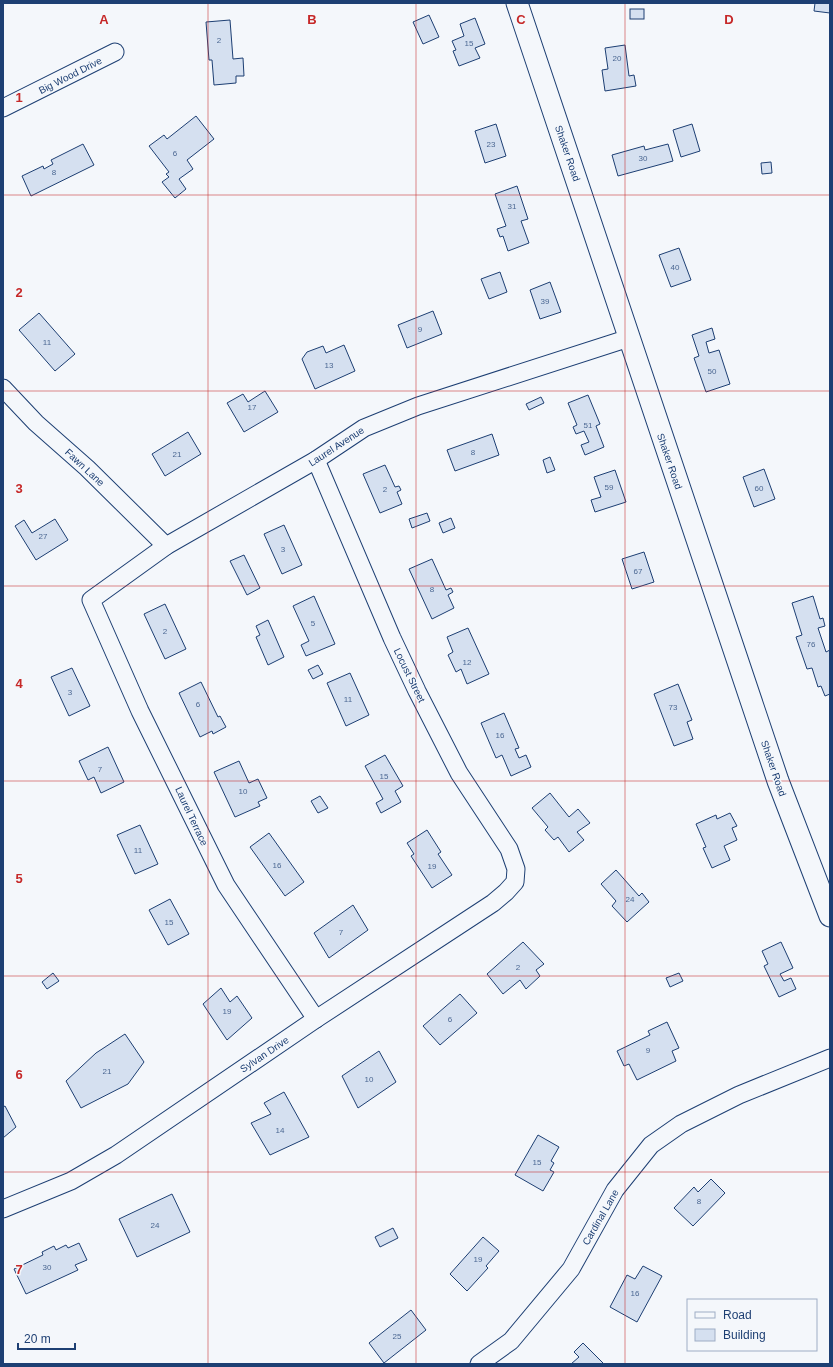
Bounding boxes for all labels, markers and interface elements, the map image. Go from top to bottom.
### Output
text: A [99,12,109,27]
text: B [307,12,317,27]
text: C [516,12,526,27]
text: D [724,12,734,27]
house number: 2 [217,36,222,45]
house number: 15 [465,39,474,48]
house number: 20 [613,54,622,63]
street label: Big Wood Drive [37,55,104,96]
text: 1 [15,90,23,105]
street label: Shaker Road [553,124,582,183]
house number: 23 [487,140,496,149]
house number: 6 [173,149,178,158]
house number: 30 [639,154,648,163]
house number: 8 [52,168,57,177]
house number: 31 [508,202,517,211]
house number: 40 [671,263,680,272]
text: 2 [15,285,23,300]
house number: 39 [541,297,550,306]
house number: 9 [418,325,423,334]
house number: 11 [43,338,52,347]
house number: 13 [325,361,334,370]
house number: 50 [708,367,717,376]
house number: 17 [248,403,257,412]
house number: 51 [584,421,593,430]
street label: Laurel Avenue [307,424,366,468]
street label: Shaker Road [655,432,684,491]
street label: Fawn Lane [63,446,107,489]
house number: 8 [471,448,476,457]
house number: 21 [173,450,182,459]
text: 3 [15,481,23,496]
house number: 59 [605,483,614,492]
house number: 60 [755,484,764,493]
house number: 2 [383,485,388,494]
house number: 27 [39,532,48,541]
house number: 3 [281,545,286,554]
house number: 67 [634,567,643,576]
house number: 8 [430,585,435,594]
house number: 5 [311,619,316,628]
house number: 2 [163,627,168,636]
house number: 76 [807,640,816,649]
street label: Locust Street [392,646,428,704]
house number: 12 [463,658,472,667]
text: 4 [15,676,23,691]
house number: 3 [68,688,73,697]
house number: 11 [344,695,353,704]
house number: 6 [196,700,201,709]
house number: 73 [669,703,678,712]
house number: 16 [496,731,505,740]
street label: Shaker Road [759,739,788,798]
house number: 7 [98,765,103,774]
house number: 15 [380,772,389,781]
street label: Laurel Terrace [173,785,210,848]
house number: 10 [239,787,248,796]
house number: 11 [134,846,143,855]
house number: 16 [273,861,282,870]
house number: 19 [428,862,437,871]
text: 5 [15,871,23,886]
house number: 24 [626,895,635,904]
house number: 15 [165,918,174,927]
house number: 7 [339,928,344,937]
house number: 2 [516,963,521,972]
house number: 19 [223,1007,232,1016]
house number: 6 [448,1015,453,1024]
street label: Sylvan Drive [238,1034,291,1075]
house number: 9 [646,1046,651,1055]
text: 6 [15,1067,23,1082]
house number: 21 [103,1067,112,1076]
house number: 10 [365,1075,374,1084]
house number: 14 [276,1126,285,1135]
house number: 15 [533,1158,542,1167]
street label: Cardinal Lane [580,1187,621,1247]
house number: 8 [697,1197,702,1206]
house number: 24 [151,1221,160,1230]
house number: 19 [474,1255,483,1264]
text: 7 [15,1262,23,1277]
house number: 30 [43,1263,52,1272]
house number: 16 [631,1289,640,1298]
legend [687,1299,817,1351]
text: Road [723,1308,752,1322]
scale bar [18,1325,75,1351]
text: Building [723,1328,766,1342]
text: 20 m [24,1332,51,1346]
house number: 25 [393,1332,402,1341]

